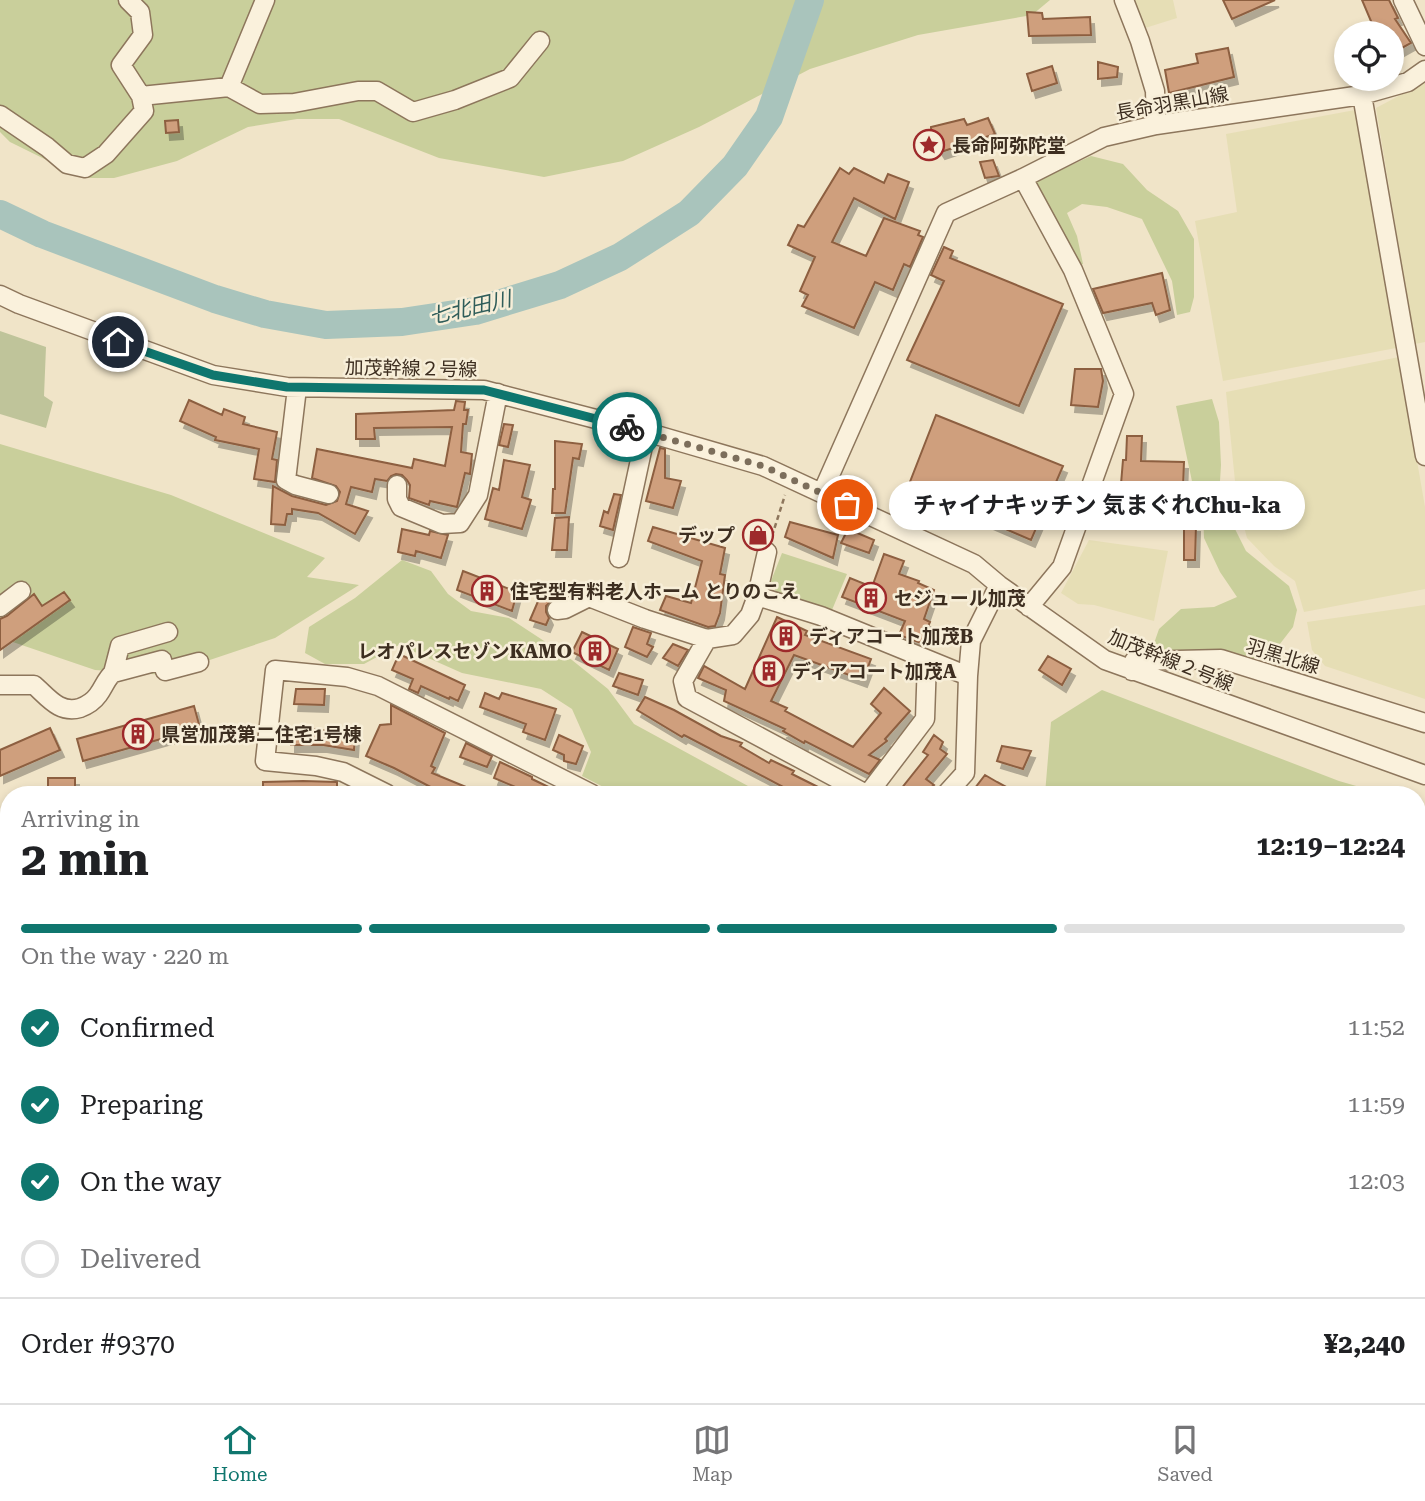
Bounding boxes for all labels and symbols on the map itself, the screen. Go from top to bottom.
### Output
street label: 長命羽黒山線 [1114,82,1230,125]
place icon: 長命阿弥陀堂 [912,128,946,162]
place label: 長命阿弥陀堂 [952,134,1066,157]
water label: 七北田川 [426,286,516,329]
pin [88,312,148,372]
street label: 加茂幹線２号線 [344,356,478,381]
courier [592,392,662,462]
pin [817,475,877,535]
callout: チャイナキッチン 気まぐれChu-ka [889,480,1306,530]
shop icon: デップ [741,518,775,552]
place label: デップ [678,524,735,547]
building icon: 住宅型有料老人ホーム とりのこえ [470,574,504,608]
place label: 住宅型有料老人ホーム とりのこえ [510,580,799,603]
building icon: セジュール加茂 [854,581,888,615]
place label: セジュール加茂 [894,587,1026,610]
building icon: ディアコート加茂B [769,619,803,653]
place label: ディアコート加茂B [809,625,973,648]
street label: 加茂幹線２号線 [1105,625,1237,696]
building icon: レオパレスセゾンKAMO [578,634,612,668]
street label: 羽黒北線 [1243,634,1323,679]
place label: レオパレスセゾンKAMO [357,640,572,663]
building icon: ディアコート加茂A [752,654,786,688]
place label: ディアコート加茂A [792,660,957,683]
building icon: 県営加茂第二住宅1号棟 [121,717,155,751]
place label: 県営加茂第二住宅1号棟 [161,723,362,746]

